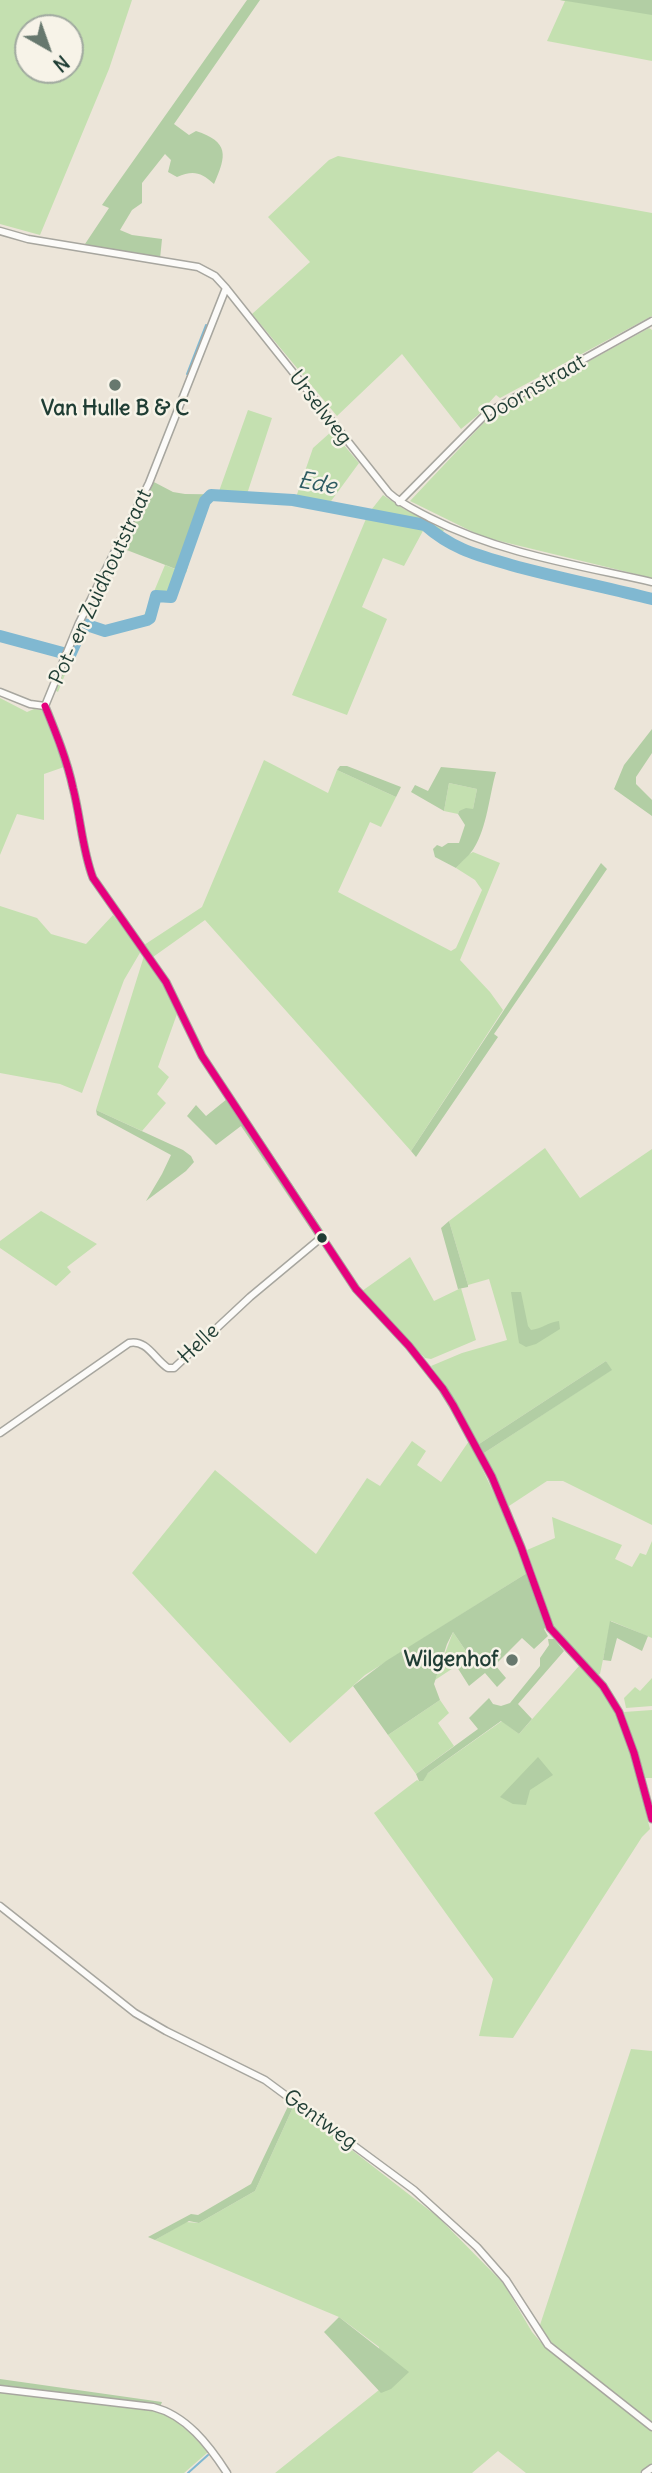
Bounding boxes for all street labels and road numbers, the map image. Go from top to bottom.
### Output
street label: Doornstraat [478,349,590,429]
street label: Urselweg [283,366,357,450]
street label: Pot- en Zuidhoutstraat [45,485,157,689]
street label: Helle [173,1319,225,1369]
street label: Gentweg [278,2085,362,2155]

